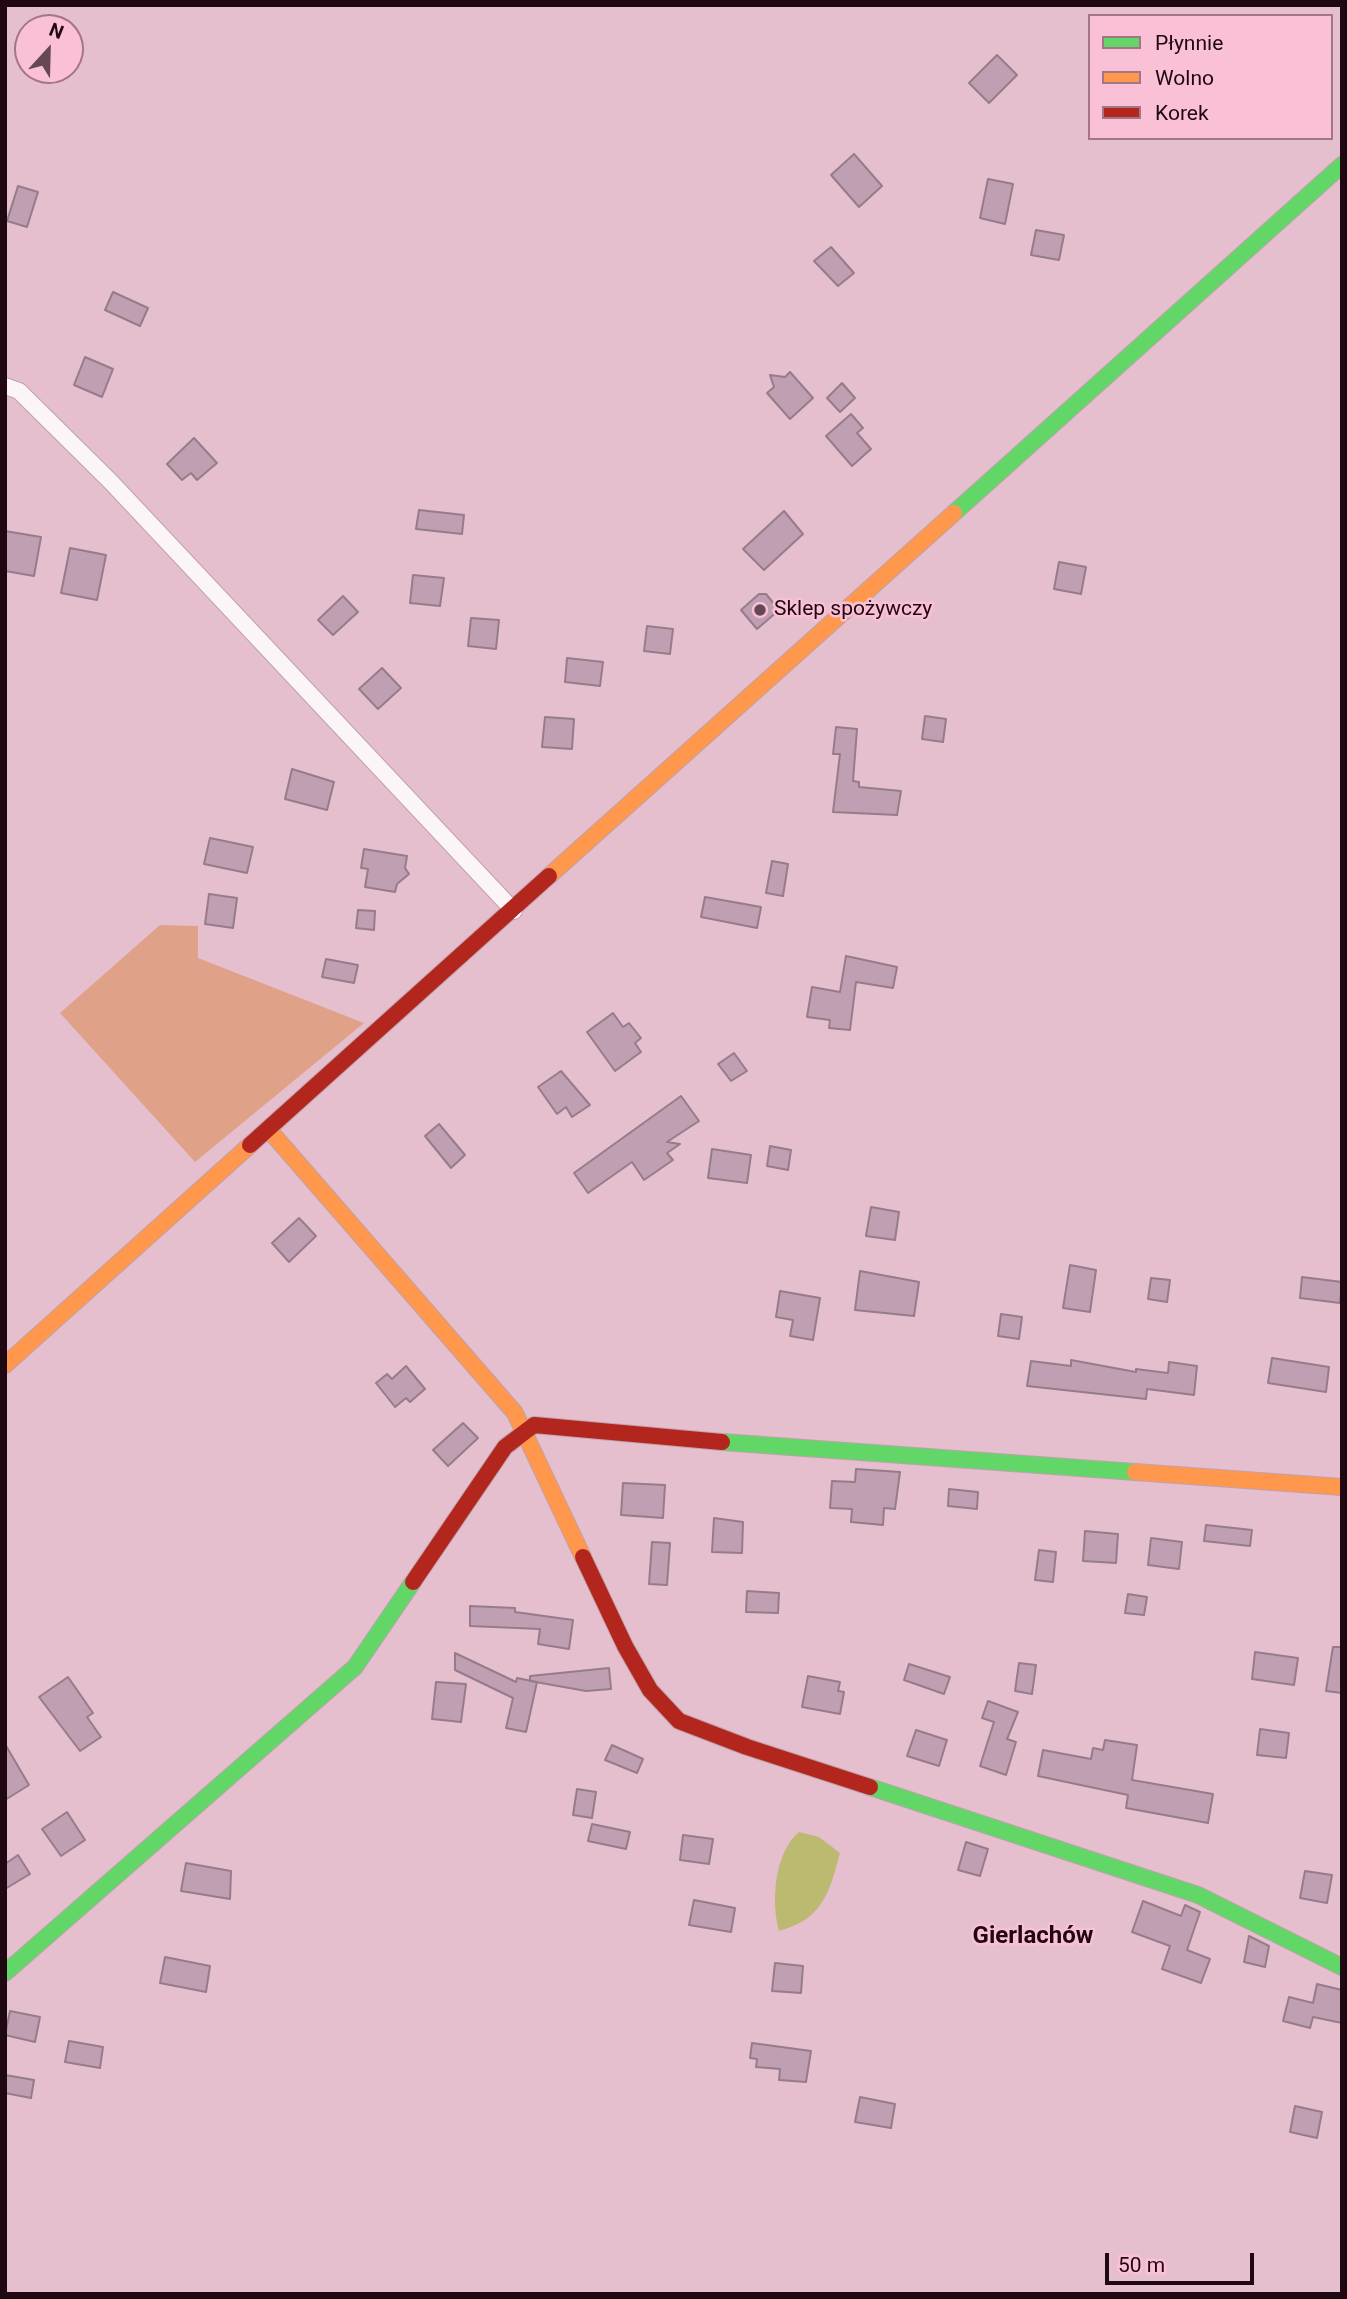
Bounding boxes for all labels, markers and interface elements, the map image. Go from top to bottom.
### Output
north arrow [14,14,84,84]
legend [1088,14,1333,140]
text: N [46,18,67,44]
text: Płynnie [1155,31,1223,55]
text: Wolno [1155,66,1214,90]
text: Korek [1155,101,1209,125]
place label: Sklep spożywczy [774,597,932,623]
marker: Sklep spożywczy [752,602,768,618]
district label: Gierlachów [973,1923,1093,1951]
scale bar [1109,2240,1258,2284]
text: 50 m [1118,2253,1165,2277]

